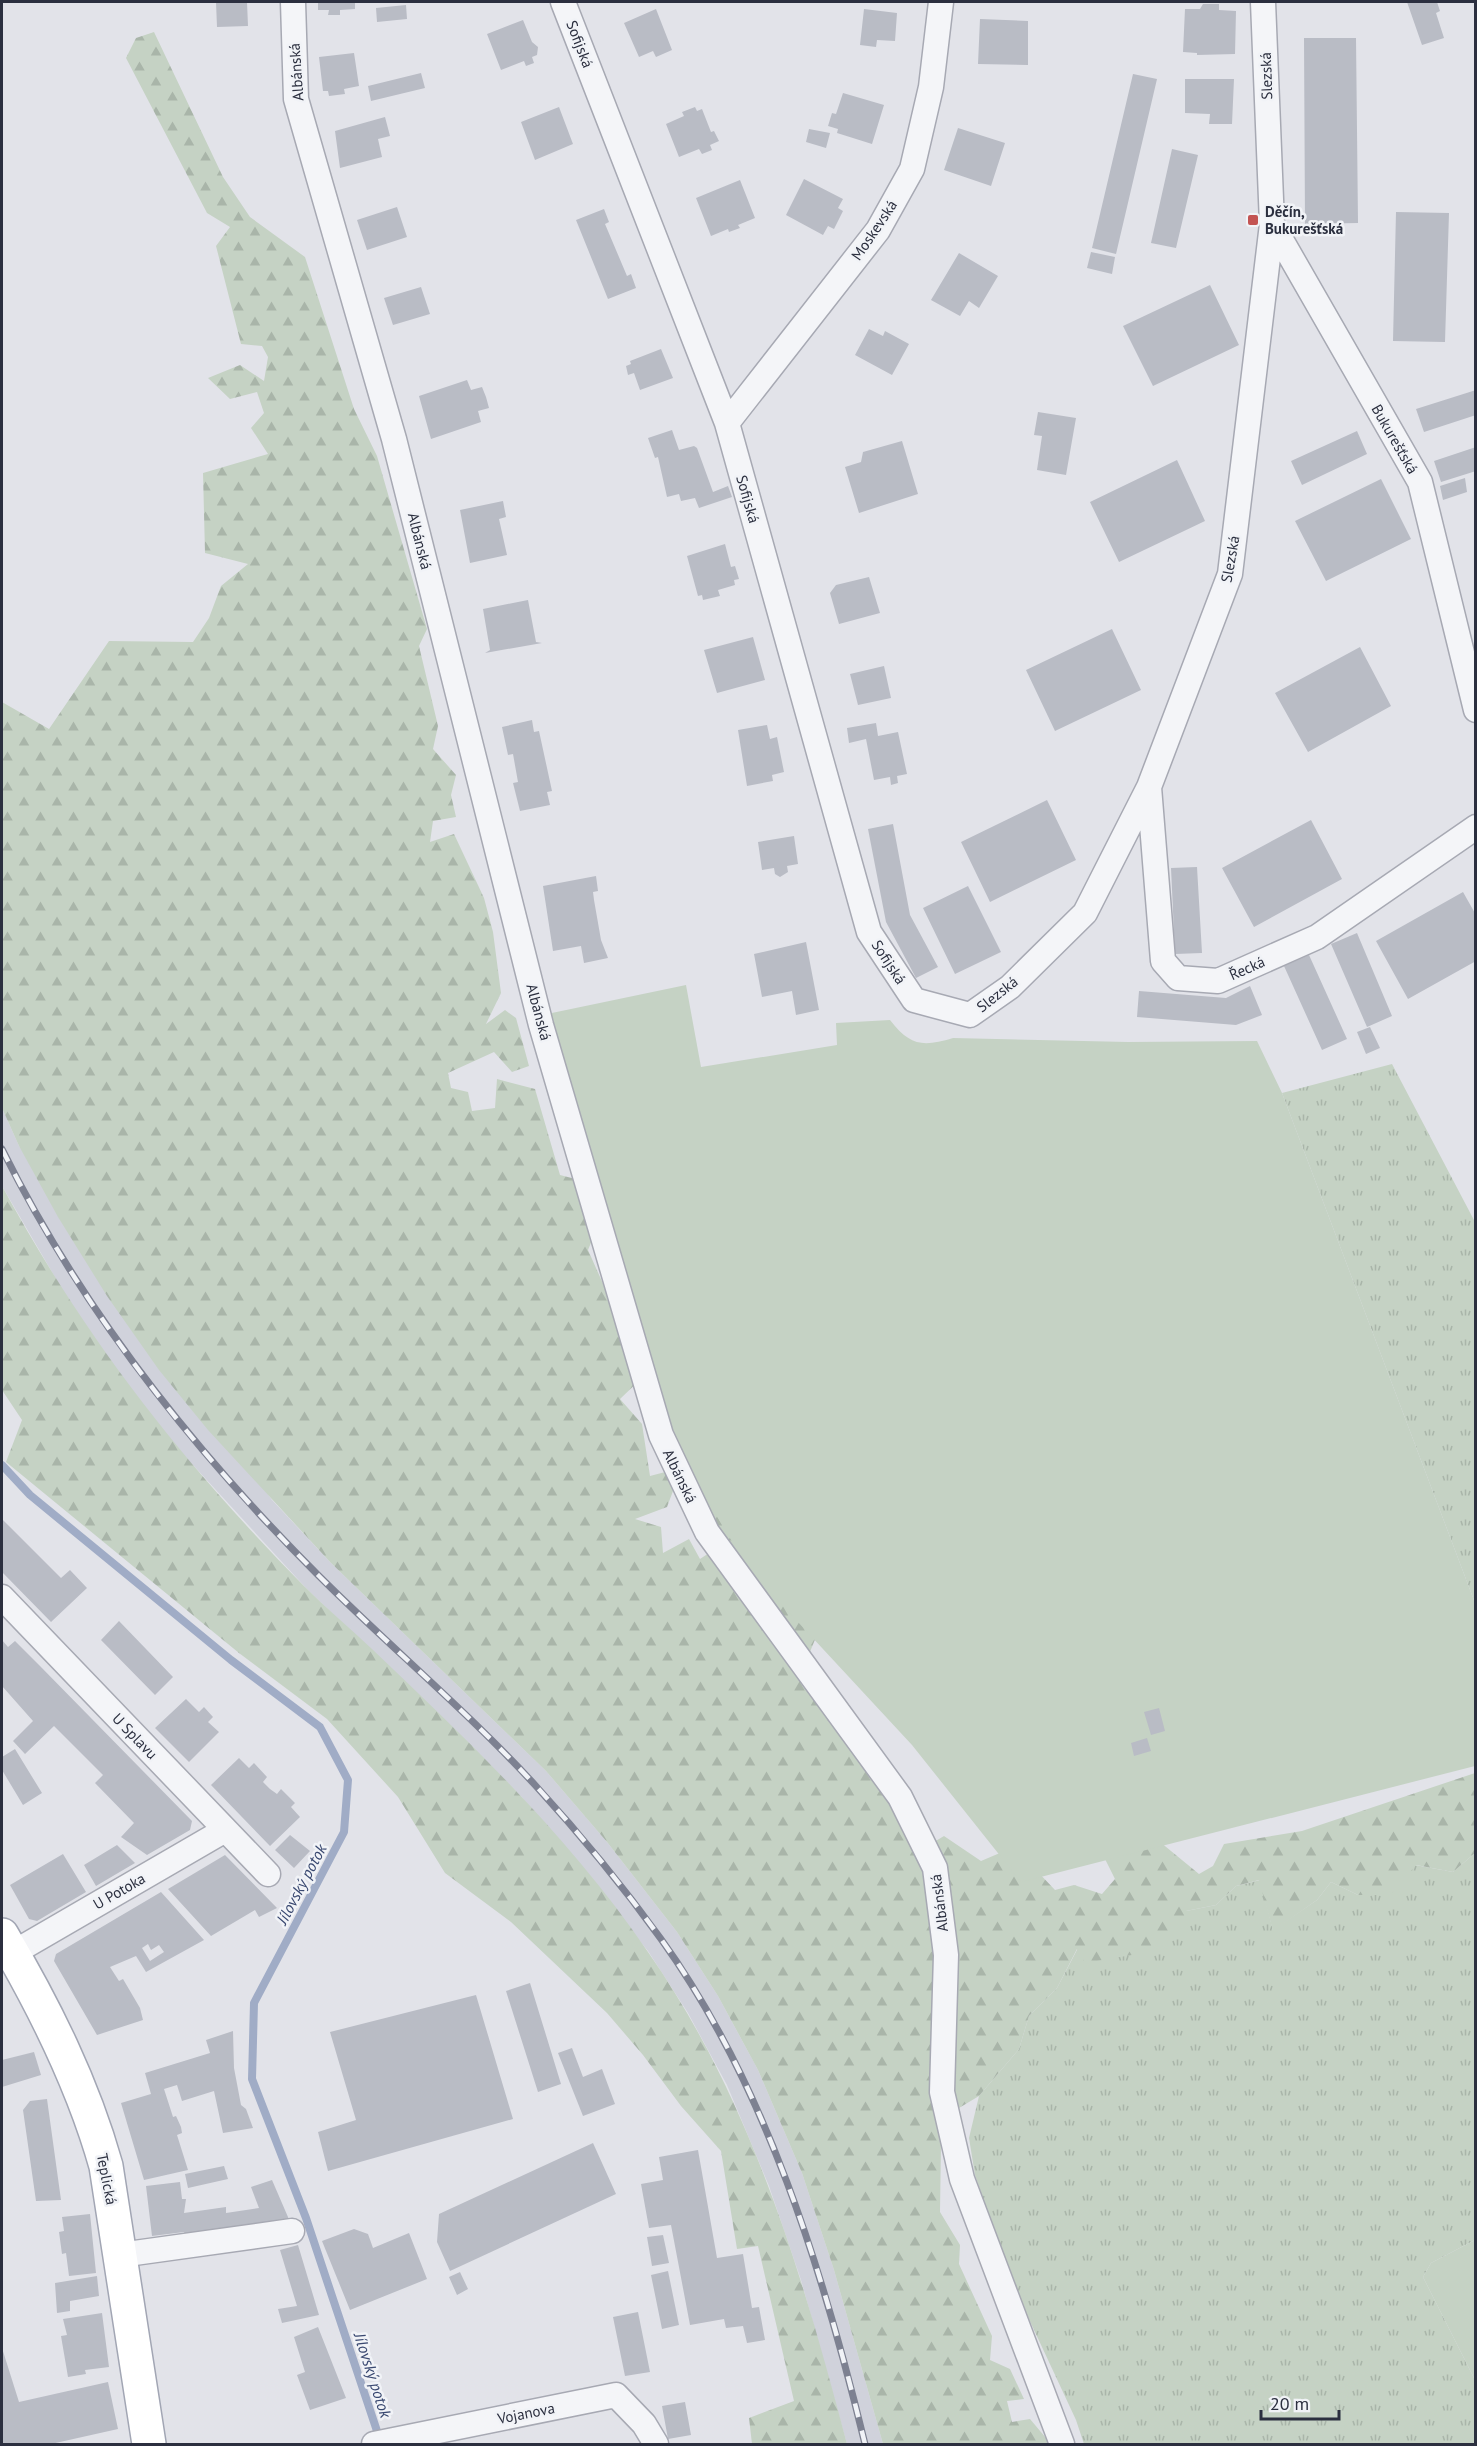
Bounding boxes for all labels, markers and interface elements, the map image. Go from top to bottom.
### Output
street label: Sofijská [562,18,598,70]
street label: Albánská [285,42,307,102]
street label: Slezská [1256,52,1276,100]
street label: Moskevská [847,196,901,264]
place label: Děčín, Bukurešťská [1265,202,1343,238]
marker: Děčín, Bukurešťská [1246,213,1260,227]
street label: Bukurešťská [1367,401,1423,477]
street label: Sofijská [732,473,764,525]
street label: Albánská [404,511,436,571]
street label: Slezská [1217,534,1243,584]
street label: Sofijská [868,936,910,988]
street label: Řecká [1226,952,1268,984]
street label: Slezská [972,972,1022,1016]
street label: Albánská [522,982,556,1042]
street label: Albánská [659,1446,701,1506]
street label: U Splavu [108,1709,162,1763]
water label: Jílovský potok [271,1840,331,1929]
street label: U Potoka [89,1868,149,1914]
street label: Albánská [926,1873,952,1933]
street label: Teplická [93,2152,121,2206]
water label: Jílovský potok [350,2329,396,2421]
scale bar [1261,2383,1339,2421]
text: 20 m [1270,2392,1309,2415]
street label: Vojanova [495,2398,556,2428]

